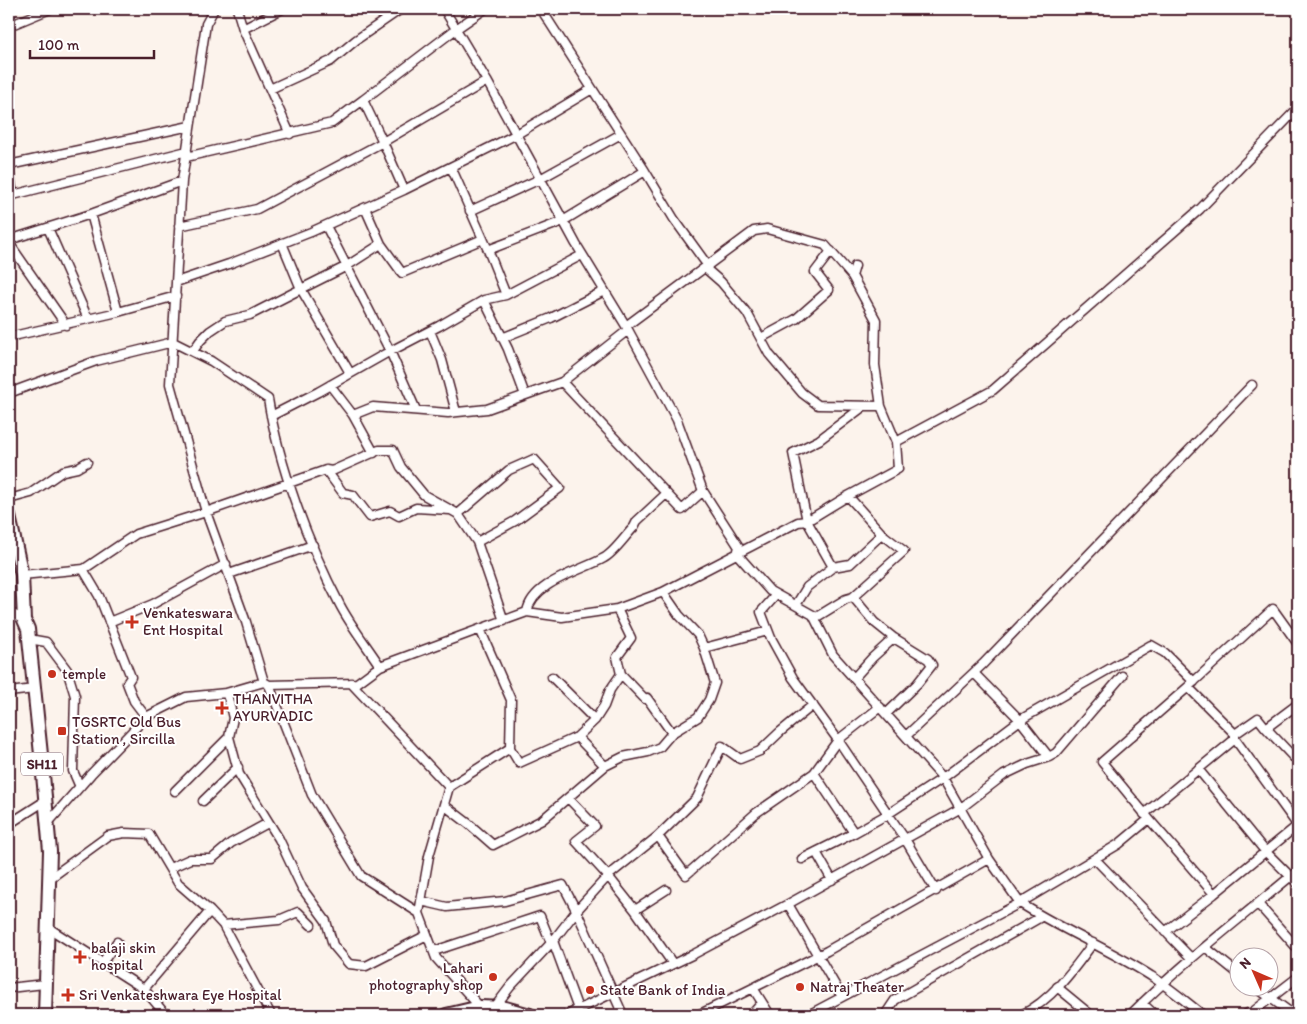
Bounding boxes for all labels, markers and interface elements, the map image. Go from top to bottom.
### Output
scale bar [30,28,154,60]
text: 100 m [38,36,80,54]
place label: Venkateswara Ent Hospital [143,604,233,639]
marker: Venkateswara Ent Hospital [125,615,139,629]
place label: temple [62,665,106,683]
marker: temple [46,668,58,680]
place label: THANVITHA AYURVADIC [233,690,314,725]
marker: THANVITHA AYURVADIC [215,701,229,715]
place label: TGSRTC Old Bus Station , Sircilla [72,713,181,748]
marker: TGSRTC Old Bus Station , Sircilla [56,725,68,737]
road number: SH11 [21,752,63,776]
place label: balaji skin hospital [91,939,156,974]
north arrow [1230,946,1280,996]
marker: balaji skin hospital [73,950,87,964]
text: N [1236,954,1255,973]
place label: Lahari photography shop [369,959,483,994]
marker: Lahari photography shop [487,971,499,983]
place label: Natraj Theater [810,978,904,996]
place label: State Bank of India [600,981,726,999]
marker: Natraj Theater [794,981,806,993]
marker: State Bank of India [584,984,596,996]
place label: Sri Venkateshwara Eye Hospital [79,986,282,1004]
marker: Sri Venkateshwara Eye Hospital [61,988,75,1002]

